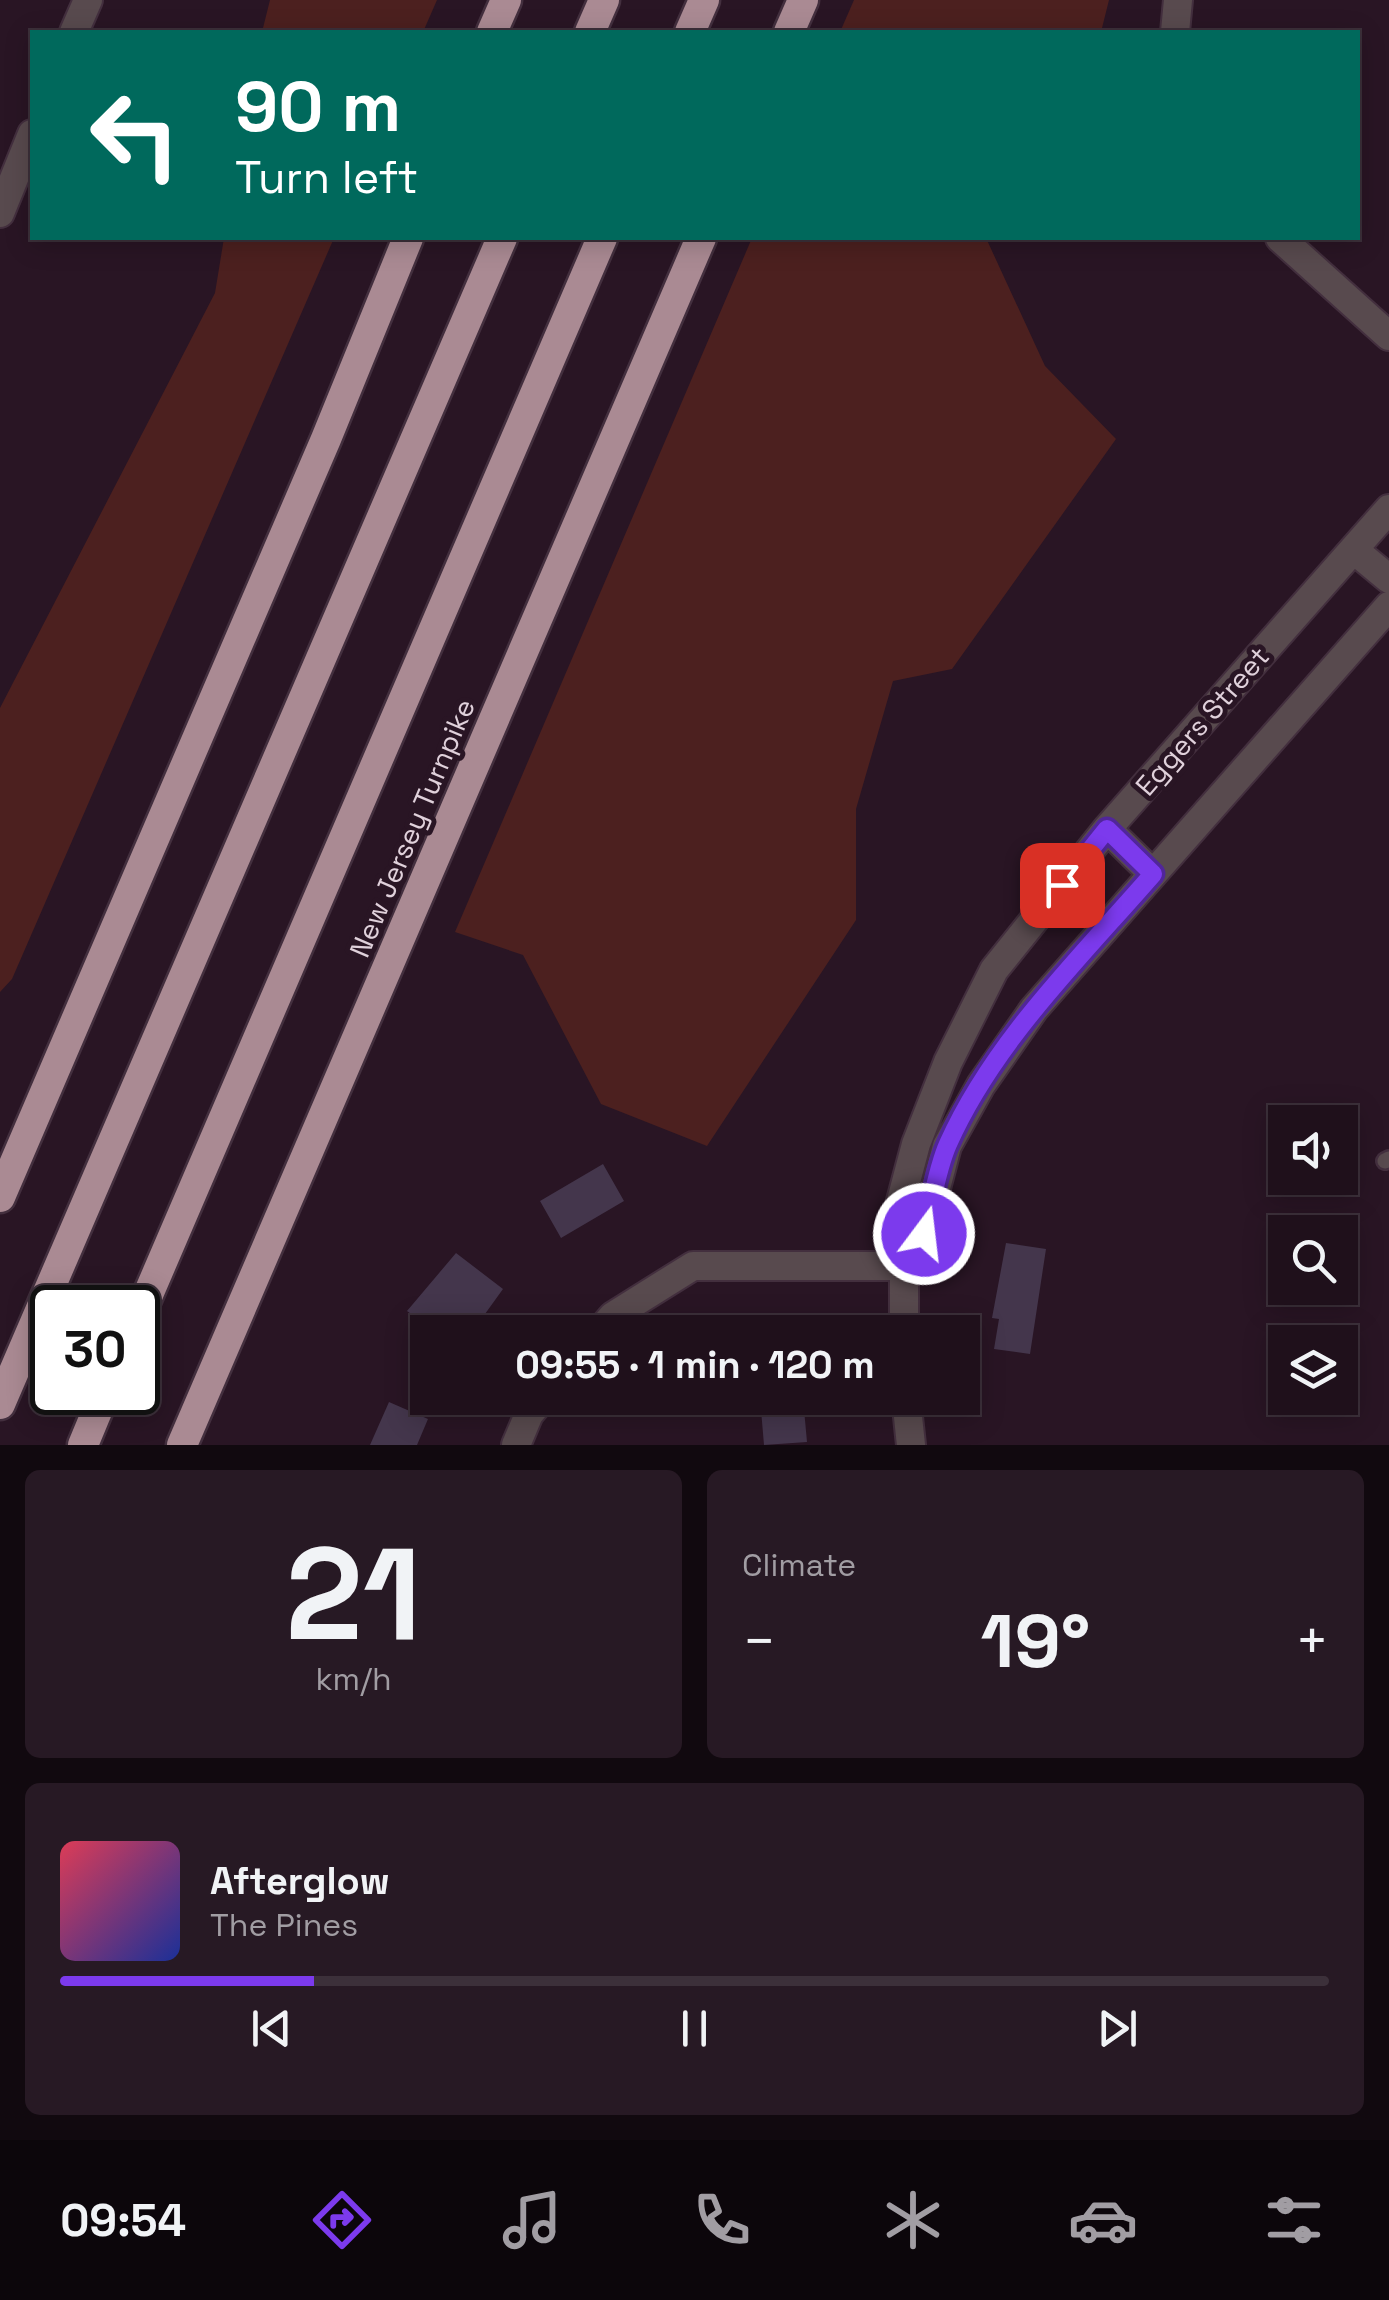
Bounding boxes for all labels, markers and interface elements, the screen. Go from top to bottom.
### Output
text: 90 m [235,62,401,151]
icon: left [70,70,200,200]
text: Turn left [235,149,418,206]
street label: Eggers Street [1127,639,1277,803]
street label: New Jersey Turnpike [341,693,483,963]
pin [1020,843,1105,928]
icon: arrive [1035,858,1090,913]
map controls [1268,1105,1358,1415]
button: sound [1268,1105,1358,1195]
position arrow [872,1182,976,1286]
button: search [1268,1215,1358,1305]
speed limit sign: 30 [30,1285,160,1415]
button: layers [1268,1325,1358,1415]
text: 09:55 · 1 min · 120 m [515,1341,875,1389]
text: 21 [286,1511,421,1677]
text: Climate [742,1545,856,1585]
text: 19° [981,1593,1090,1689]
text: − [742,1606,776,1676]
text: + [1295,1606,1329,1676]
text: km/h [315,1659,392,1699]
text: Afterglow [210,1857,390,1905]
text: The Pines [210,1905,358,1945]
icon: previous [244,2001,299,2056]
icon: pause [667,2001,722,2056]
icon: next [1090,2001,1145,2056]
icon: directions [307,2185,377,2255]
icon: music [497,2185,567,2255]
icon: phone [687,2185,757,2255]
icon: climate [878,2185,948,2255]
icon: car [1068,2185,1138,2255]
icon: filters [1259,2185,1329,2255]
text: 09:54 [60,2192,186,2249]

